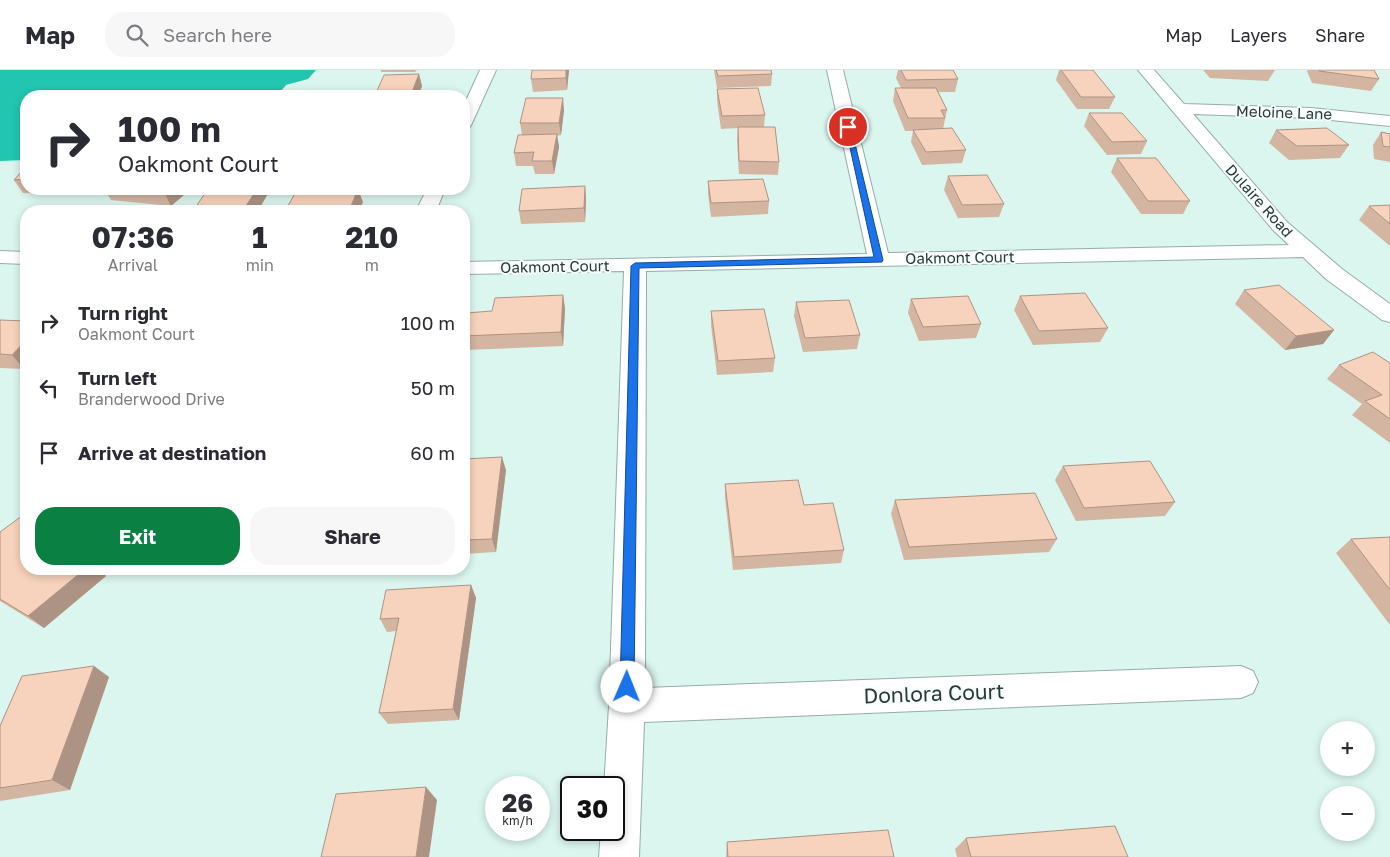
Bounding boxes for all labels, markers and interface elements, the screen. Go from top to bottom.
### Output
search box [105,12,455,57]
text: Map [25,20,75,49]
icon: search [123,21,151,49]
text: Search here [163,23,272,46]
text: Map [1165,24,1202,46]
text: Layers [1230,24,1287,46]
text: Share [1315,24,1365,46]
street label: Meloine Lane [1236,101,1333,123]
pin [827,106,869,148]
text: 100 m [118,108,221,150]
icon: right [35,110,100,175]
icon: arrive [834,113,862,141]
text: Oakmont Court [118,150,279,177]
street label: Dulaire Road [1222,160,1297,240]
text: 07:36 [91,219,174,255]
text: 1 [252,219,268,255]
text: 210 [345,219,399,255]
street label: Oakmont Court [905,247,1015,267]
text: Arrival [108,255,158,275]
text: min [246,255,274,275]
text: m [365,255,379,275]
street label: Oakmont Court [500,256,610,276]
text: Turn right [78,301,168,324]
icon: right [35,309,63,337]
text: 100 m [401,311,455,334]
text: Oakmont Court [78,324,195,344]
text: Turn left [78,366,157,389]
icon: left [35,374,63,402]
text: 50 m [411,376,455,399]
text: Branderwood Drive [78,389,225,409]
icon: arrive [35,439,63,467]
text: Arrive at destination [78,441,266,464]
text: 60 m [410,441,455,464]
button: Exit [35,507,240,565]
button: Share [250,507,455,565]
position arrow [600,660,652,712]
street label: Donlora Court [863,678,1005,708]
map controls [1320,721,1375,841]
button: + [1320,721,1375,776]
speed limit sign: 30 [560,776,625,841]
button: − [1320,786,1375,841]
text: 26 [502,787,533,818]
text: km/h [502,813,533,828]

